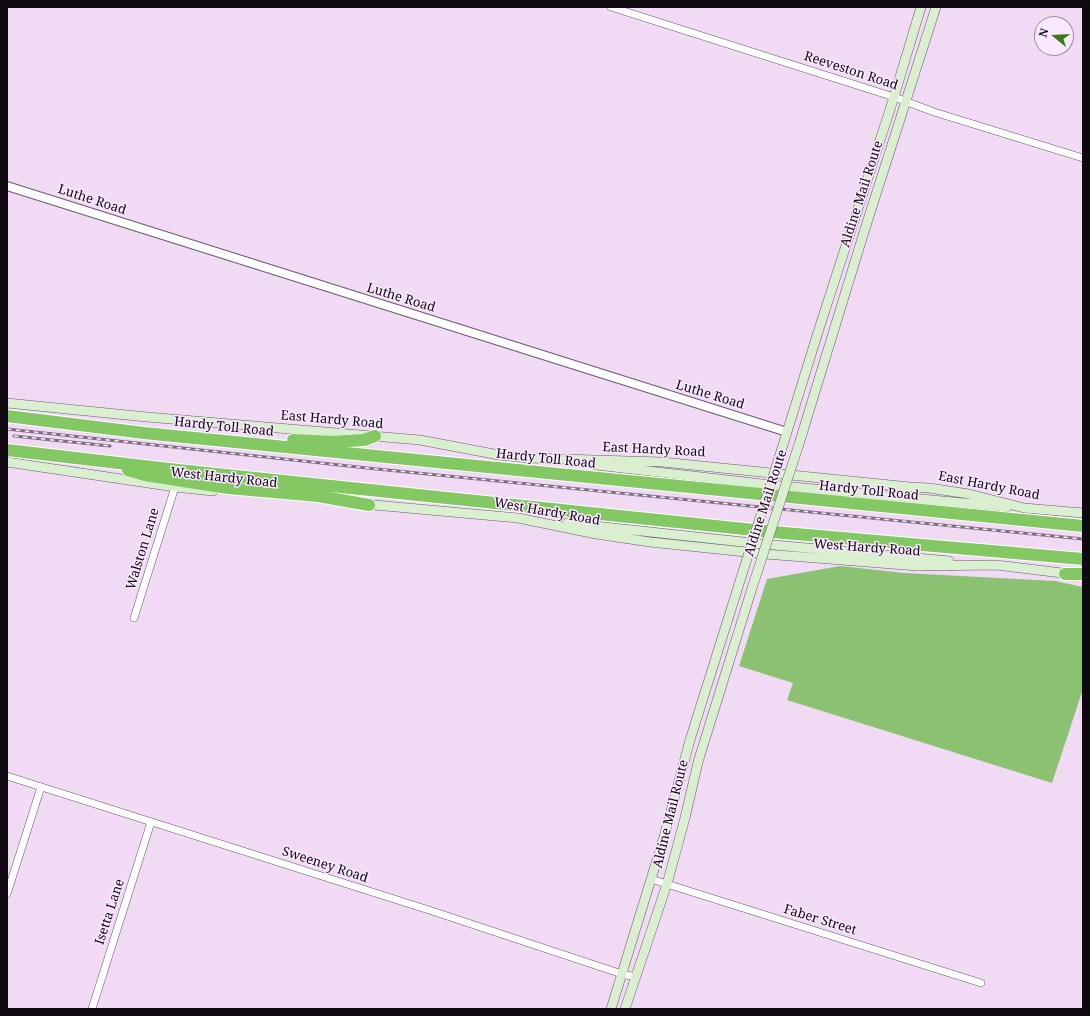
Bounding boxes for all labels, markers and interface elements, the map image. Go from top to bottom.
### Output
north arrow [1034,16,1074,56]
text: N [1035,26,1052,39]
street label: Reeveston Road [802,48,900,94]
street label: Aldine Mail Route [837,139,887,249]
street label: Luthe Road [56,182,128,218]
street label: Luthe Road [365,280,437,316]
street label: Luthe Road [674,377,746,413]
street label: East Hardy Road [280,408,384,432]
street label: Hardy Toll Road [173,414,275,440]
street label: East Hardy Road [602,440,706,460]
street label: Hardy Toll Road [495,446,597,472]
street label: Aldine Mail Route [741,448,791,558]
street label: West Hardy Road [170,465,278,491]
street label: East Hardy Road [937,469,1041,503]
street label: Hardy Toll Road [818,478,920,504]
street label: West Hardy Road [493,495,601,529]
street label: Walston Lane [123,506,163,592]
street label: West Hardy Road [813,536,921,560]
street label: Aldine Mail Route [650,758,692,870]
street label: Sweeney Road [280,844,370,886]
street label: Isetta Lane [92,877,128,947]
street label: Faber Street [782,902,858,938]

